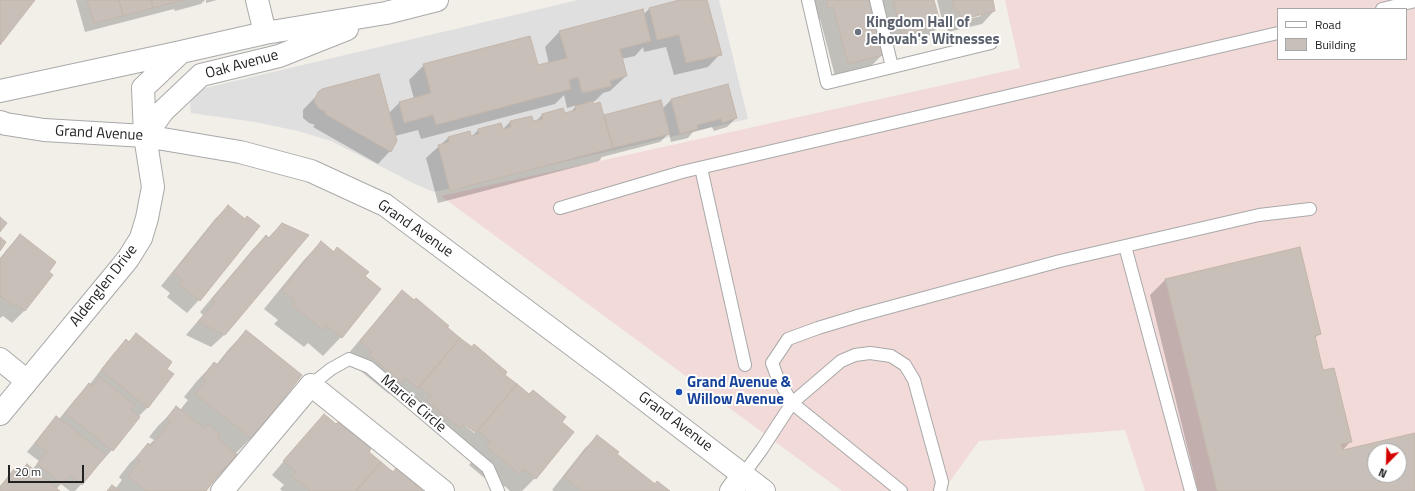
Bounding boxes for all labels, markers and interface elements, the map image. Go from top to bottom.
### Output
legend [1277,8,1407,60]
place label: Kingdom Hall of Jehovah's Witnesses [866,14,1000,49]
text: Road [1315,15,1341,34]
marker: Kingdom Hall of Jehovah's Witnesses [853,27,863,37]
text: Building [1315,35,1356,54]
street label: Oak Avenue [204,47,280,83]
street label: Grand Avenue [55,123,143,145]
street label: Grand Avenue [374,196,456,262]
street label: Aldenglen Drive [66,241,142,331]
street label: Marcie Circle [377,371,449,437]
place label: Grand Avenue & Willow Avenue [687,374,791,409]
marker: Grand Avenue & Willow Avenue [674,387,684,397]
street label: Grand Avenue [634,388,716,456]
north arrow [1367,443,1407,483]
scale bar [10,457,86,483]
text: 20 m [15,462,41,481]
text: N [1376,464,1389,482]

